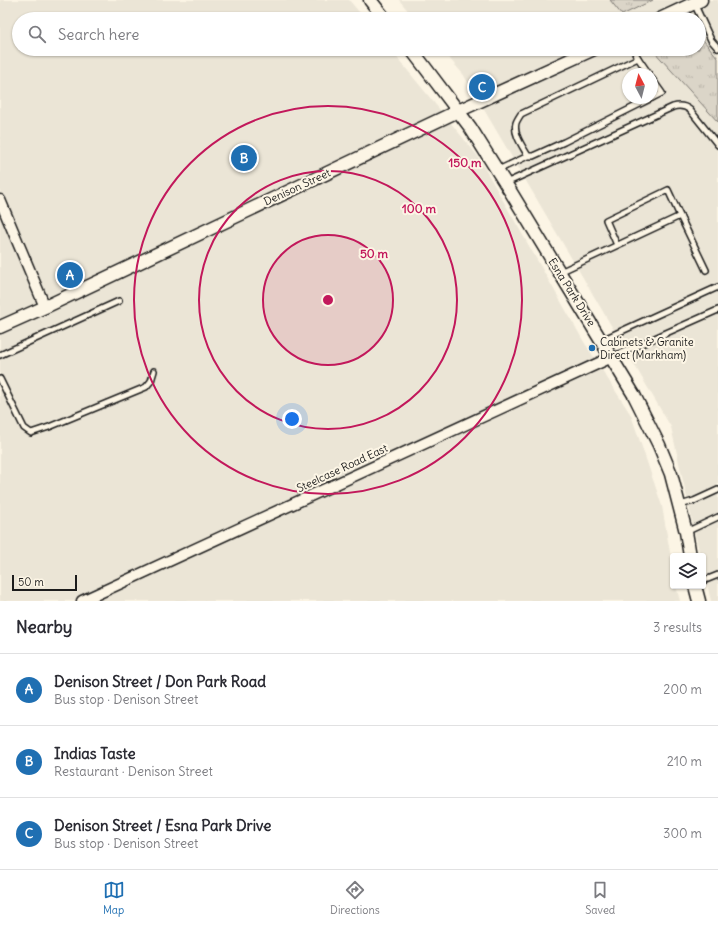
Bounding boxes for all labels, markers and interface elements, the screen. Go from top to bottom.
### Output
search box [12,12,706,56]
icon: search [26,23,48,45]
text: Search here [58,25,139,44]
north arrow [622,68,658,104]
pin: C [469,72,495,102]
pin: B [231,143,257,173]
text: 150 m [449,155,482,170]
street label: Denison Street [261,165,333,209]
text: 100 m [402,201,436,216]
text: 50 m [360,246,389,261]
street label: Esna Park Drive [545,255,599,329]
pin: A [57,260,83,290]
centre of rings [321,293,335,307]
place label: Cabinets & Granite Direct (Markham) [600,335,694,362]
marker: Cabinets & Granite Direct (Markham) [587,343,597,353]
your location [282,409,302,429]
street label: Steelcase Road East [294,441,390,495]
map controls [670,553,706,589]
button: layers [670,553,706,589]
scale bar [12,573,77,592]
text: 50 m [18,575,44,589]
text: Nearby [16,616,72,638]
text: 3 results [653,619,702,636]
text: Denison Street / Don Park Road [54,672,266,691]
text: A [25,681,33,698]
text: 200 m [663,681,702,698]
text: Bus stop · Denison Street [54,691,198,708]
text: Indias Taste [54,744,136,763]
text: B [25,753,33,770]
text: 210 m [667,753,702,770]
text: Restaurant · Denison Street [54,763,213,780]
text: Denison Street / Esna Park Drive [54,816,271,835]
text: C [25,825,33,842]
text: 300 m [663,825,702,842]
text: Bus stop · Denison Street [54,835,198,852]
tab: Map [103,879,125,917]
tab: Directions [330,879,380,917]
tab: Saved [585,879,615,917]

